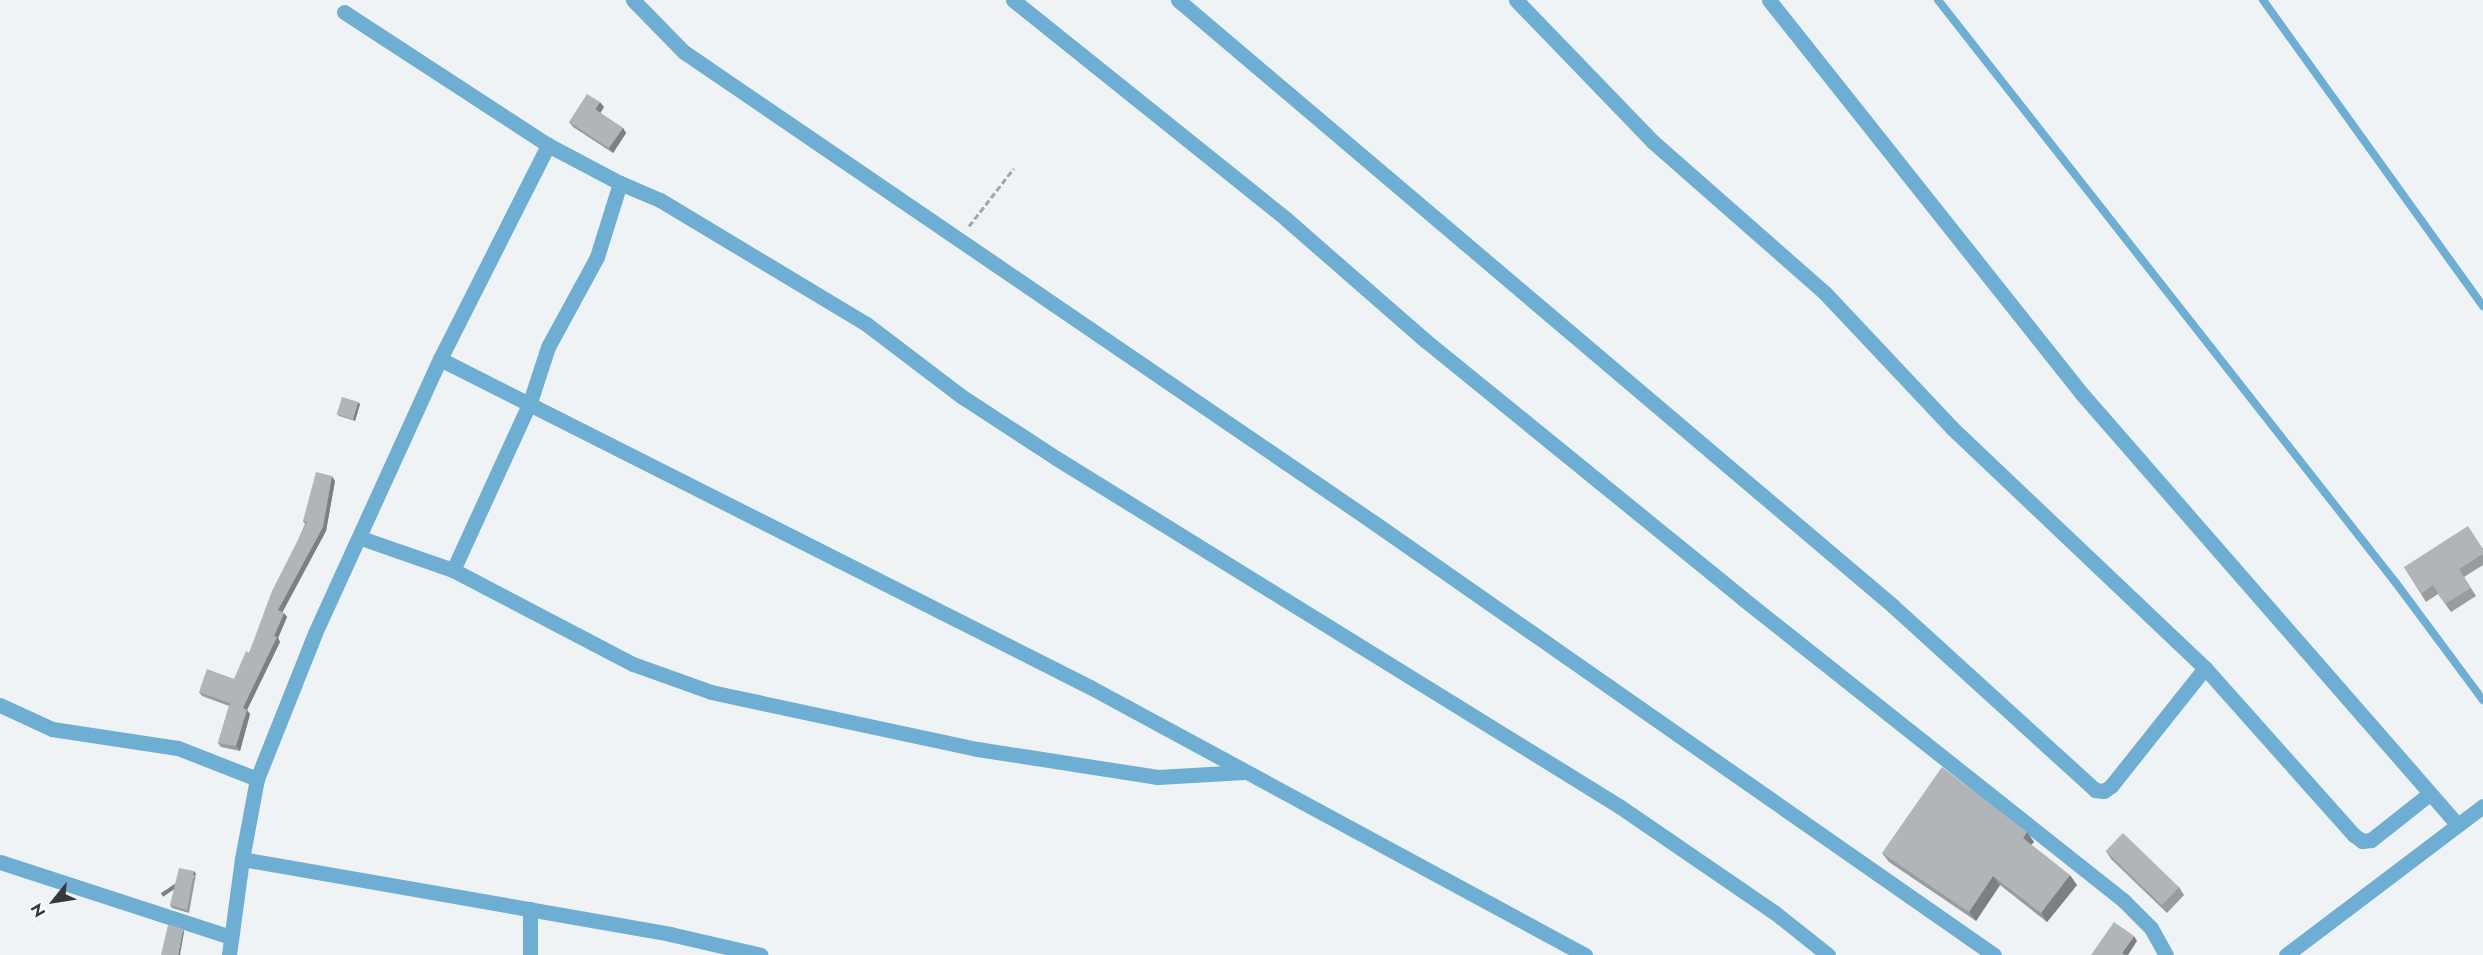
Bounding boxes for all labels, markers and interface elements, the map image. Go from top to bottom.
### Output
north arrow [24,871,84,931]
text: N [25,899,51,922]

